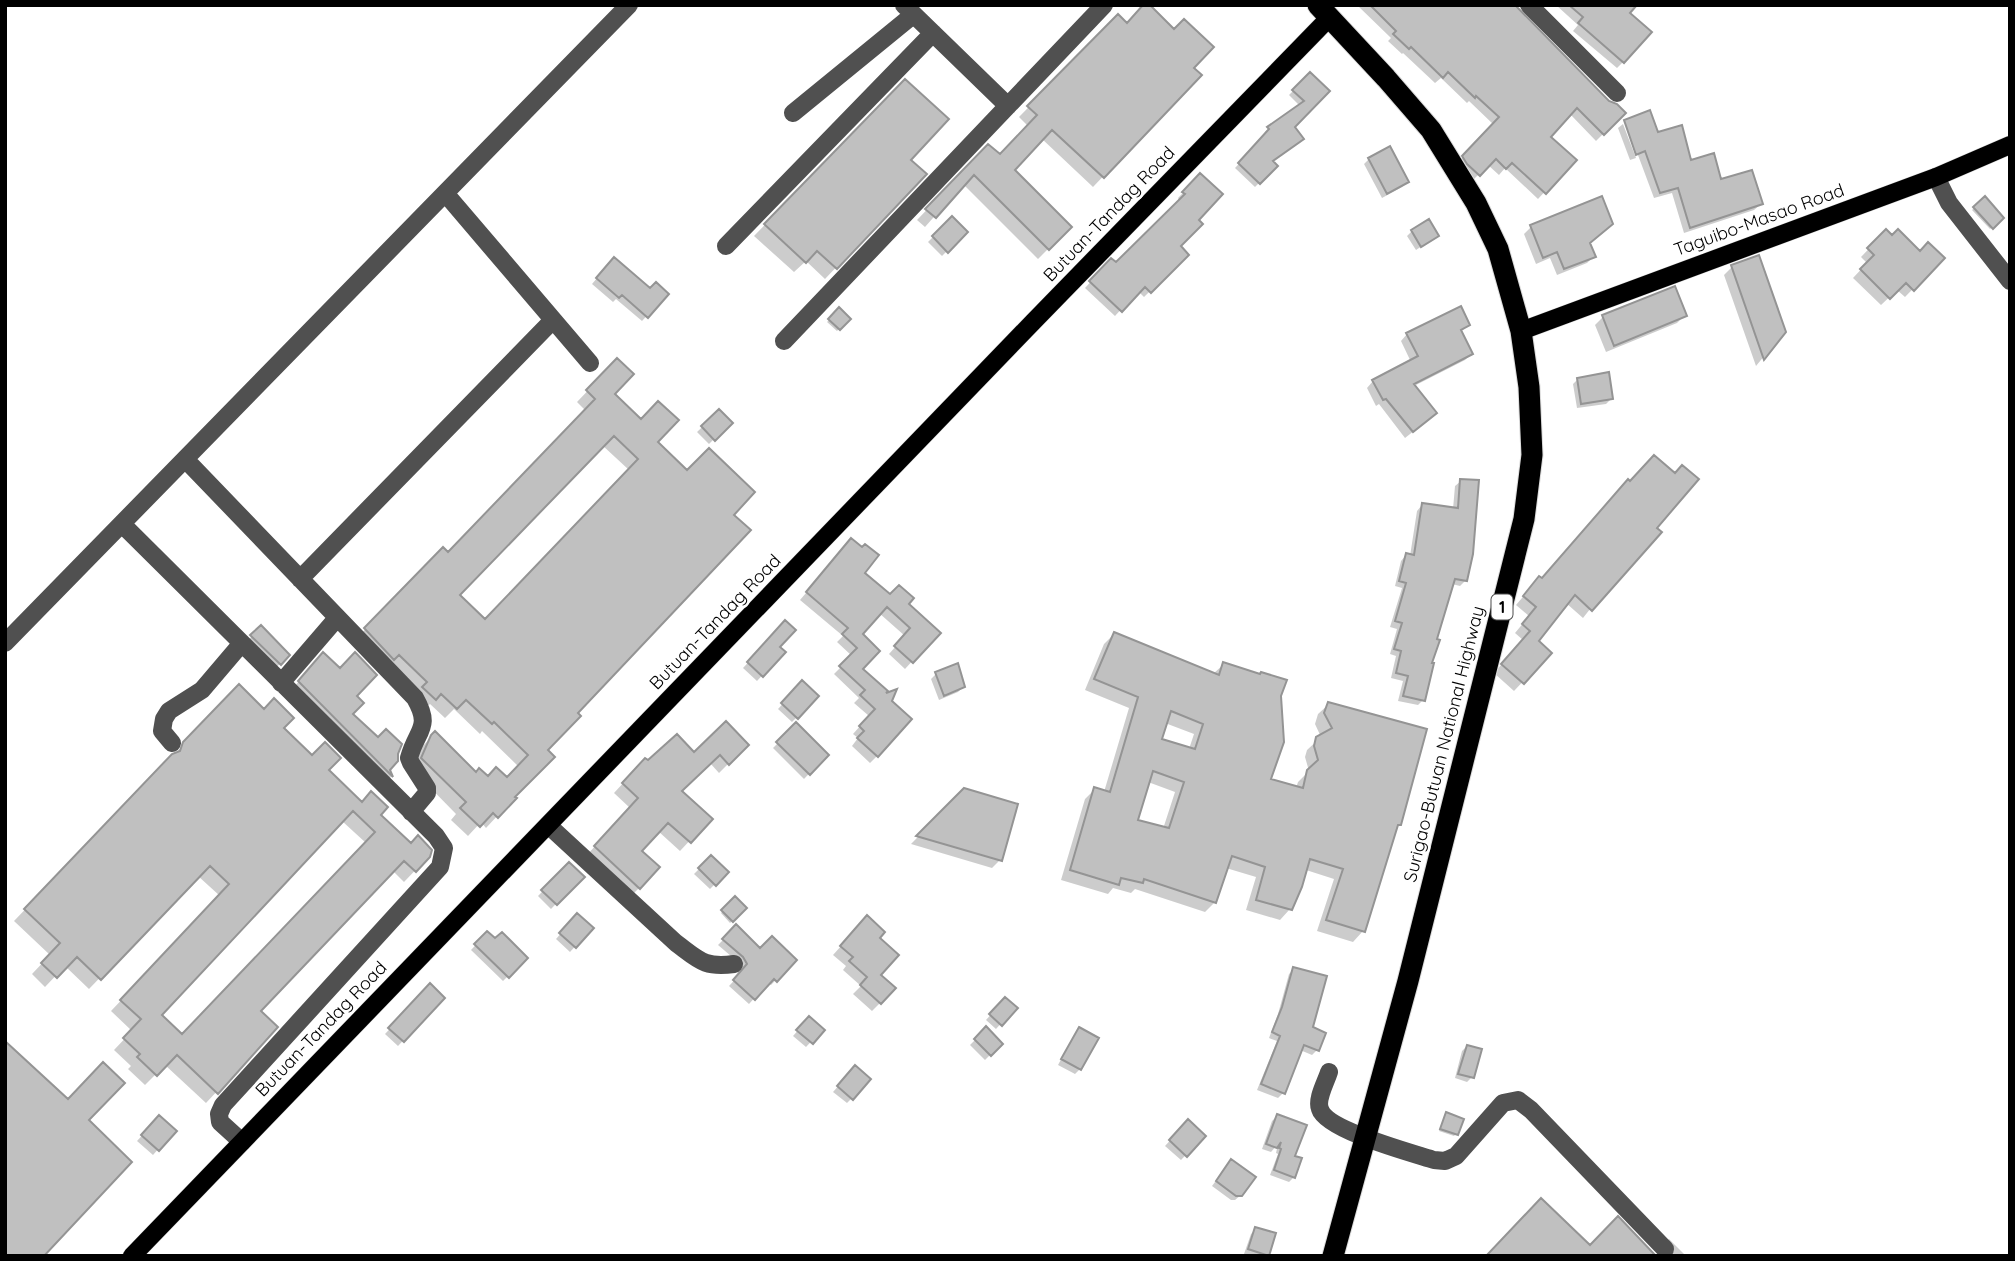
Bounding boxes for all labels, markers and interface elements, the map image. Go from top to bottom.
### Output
street label: Butuan-Tandag Road [1038,141,1179,286]
street label: Taguibo-Masao Road [1670,178,1847,261]
street label: Butuan-Tandag Road [644,549,785,694]
road number: 1 [1492,594,1512,620]
street label: Surigao-Butuan National Highway [1398,603,1489,884]
street label: Butuan-Tandag Road [250,956,391,1101]

